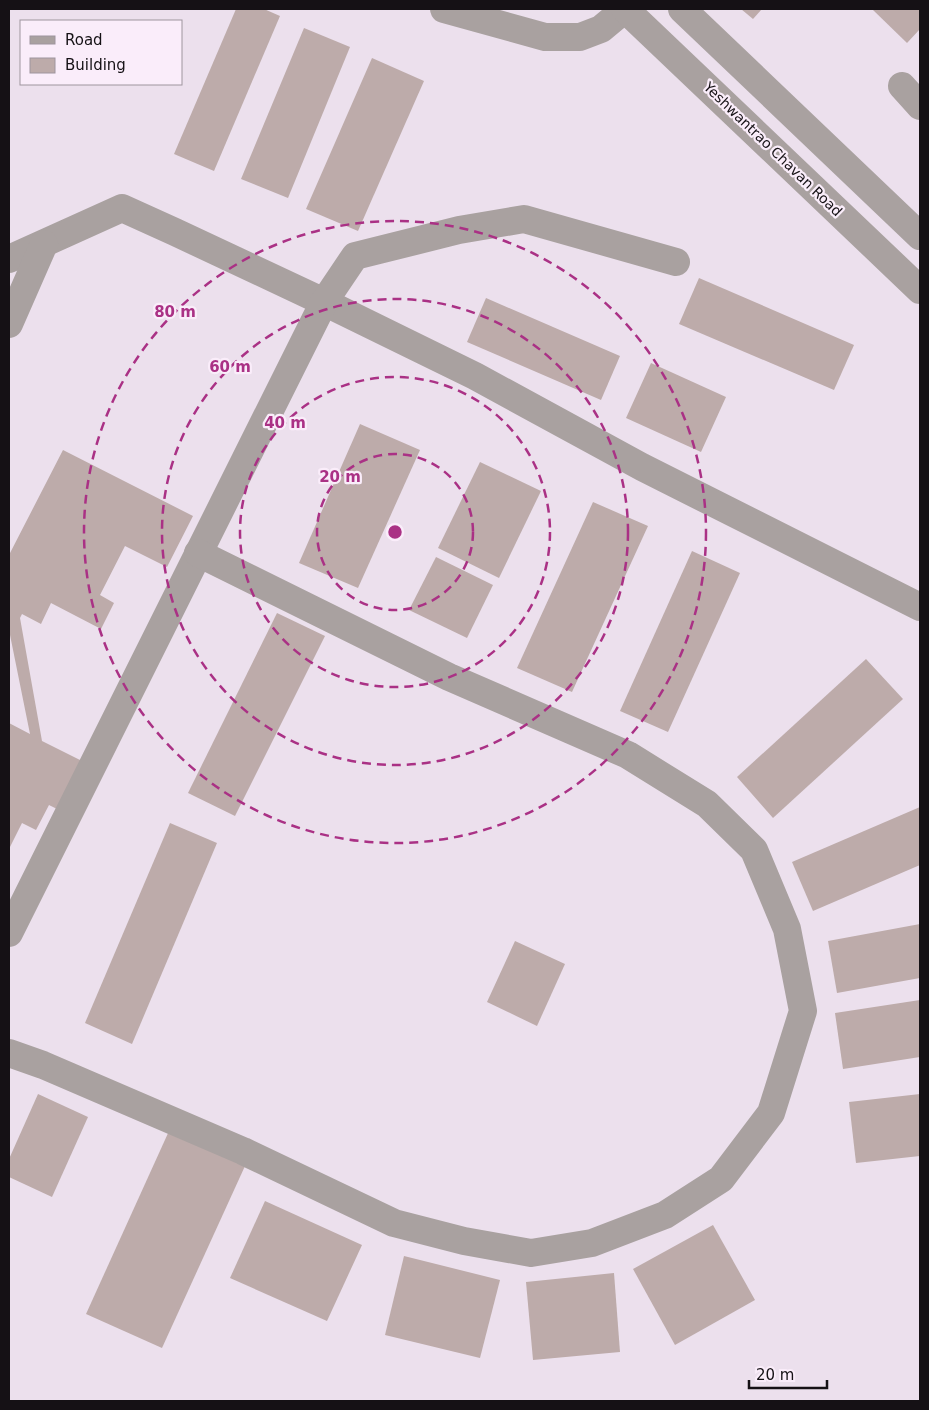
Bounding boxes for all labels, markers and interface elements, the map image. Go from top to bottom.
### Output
legend [20,20,182,85]
text: Road [65,31,103,49]
text: Building [65,56,126,74]
street label: Yeshwantrao Chavan Road [700,78,845,219]
text: 80 m [154,303,196,321]
text: 60 m [209,358,251,376]
text: 40 m [264,414,306,432]
text: 20 m [319,468,361,486]
centre of rings [386,523,404,541]
scale bar [749,1358,826,1390]
text: 20 m [756,1366,794,1384]

